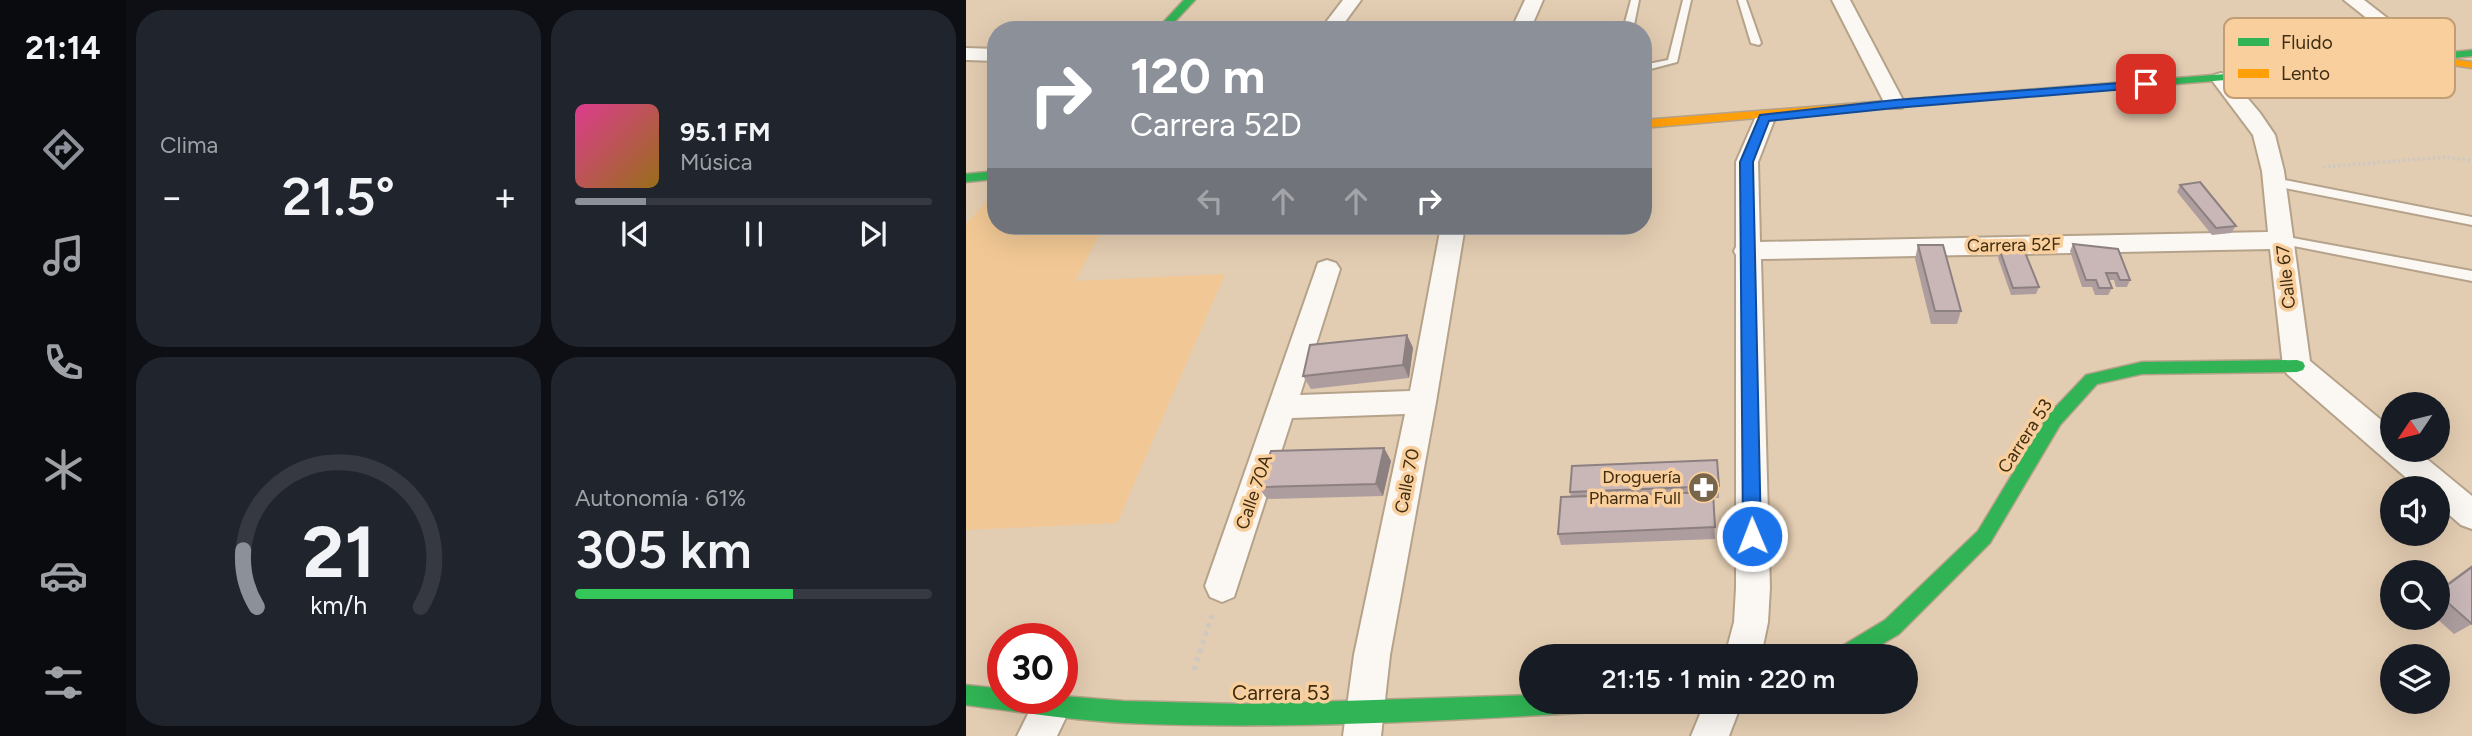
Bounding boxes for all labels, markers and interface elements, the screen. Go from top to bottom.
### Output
legend [2224,18,2455,98]
text: 21:14 [25,29,101,67]
text: Fluido [2281,31,2333,54]
text: 120 m [1130,46,1265,105]
icon: right [1015,49,1106,140]
pin [2116,54,2176,114]
text: Lento [2281,62,2330,85]
icon: arrive [2127,65,2165,103]
text: Carrera 52D [1130,106,1302,144]
text: 95.1 FM [680,116,770,148]
icon: directions [39,125,88,174]
text: Clima [160,131,218,159]
text: Música [680,148,753,176]
text: 21.5° [282,166,395,228]
text: − [160,174,184,220]
text: + [493,174,517,220]
icon: left [1191,182,1229,220]
icon: ahead [1264,182,1302,220]
icon: ahead [1337,182,1375,220]
icon: right [1410,182,1448,220]
icon: previous [616,215,654,253]
icon: pause [735,215,773,253]
icon: next [854,215,892,253]
icon: music [39,231,88,280]
street label: Carrera 52F [1967,233,2061,257]
street label: Calle 67 [2272,244,2300,310]
icon: phone [39,338,88,387]
north arrow [2380,392,2450,462]
map controls [2380,392,2450,714]
street label: Carrera 53 [1993,395,2057,477]
icon: climate [39,445,88,494]
street label: Calle 70 [1390,447,1424,515]
street label: Calle 70A [1231,452,1277,532]
place label: Droguería Pharma Full [1589,466,1681,509]
pharmacy icon: Droguería Pharma Full [1687,470,1721,504]
button: sound [2380,476,2450,546]
text: Autonomía · 61% [575,484,746,512]
position arrow [1715,499,1789,573]
text: 21 [302,509,375,596]
text: 305 km [575,519,752,581]
icon: car [39,551,88,600]
button: search [2380,560,2450,630]
text: km/h [310,590,367,620]
speed limit sign: 30 [987,623,1078,714]
button: layers [2380,644,2450,714]
icon: filters [39,658,88,707]
text: 21:15 · 1 min · 220 m [1602,663,1835,695]
street label: Carrera 53 [1232,680,1330,705]

